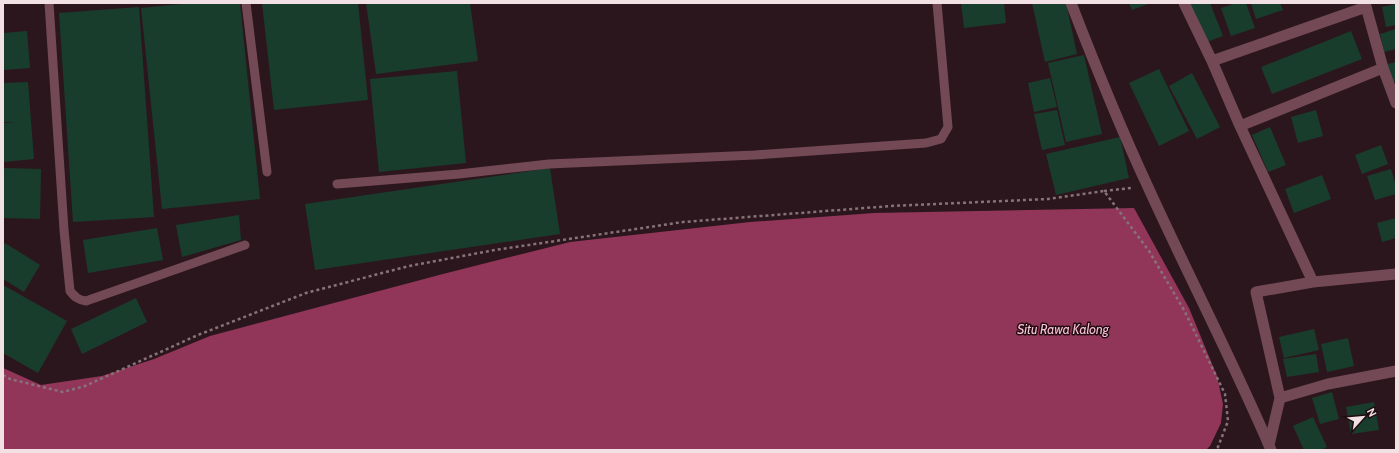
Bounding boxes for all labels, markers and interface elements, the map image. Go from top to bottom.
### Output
water label: Situ Rawa Kalong [1017,321,1110,337]
north arrow [1343,397,1383,437]
text: N [1364,406,1380,419]

